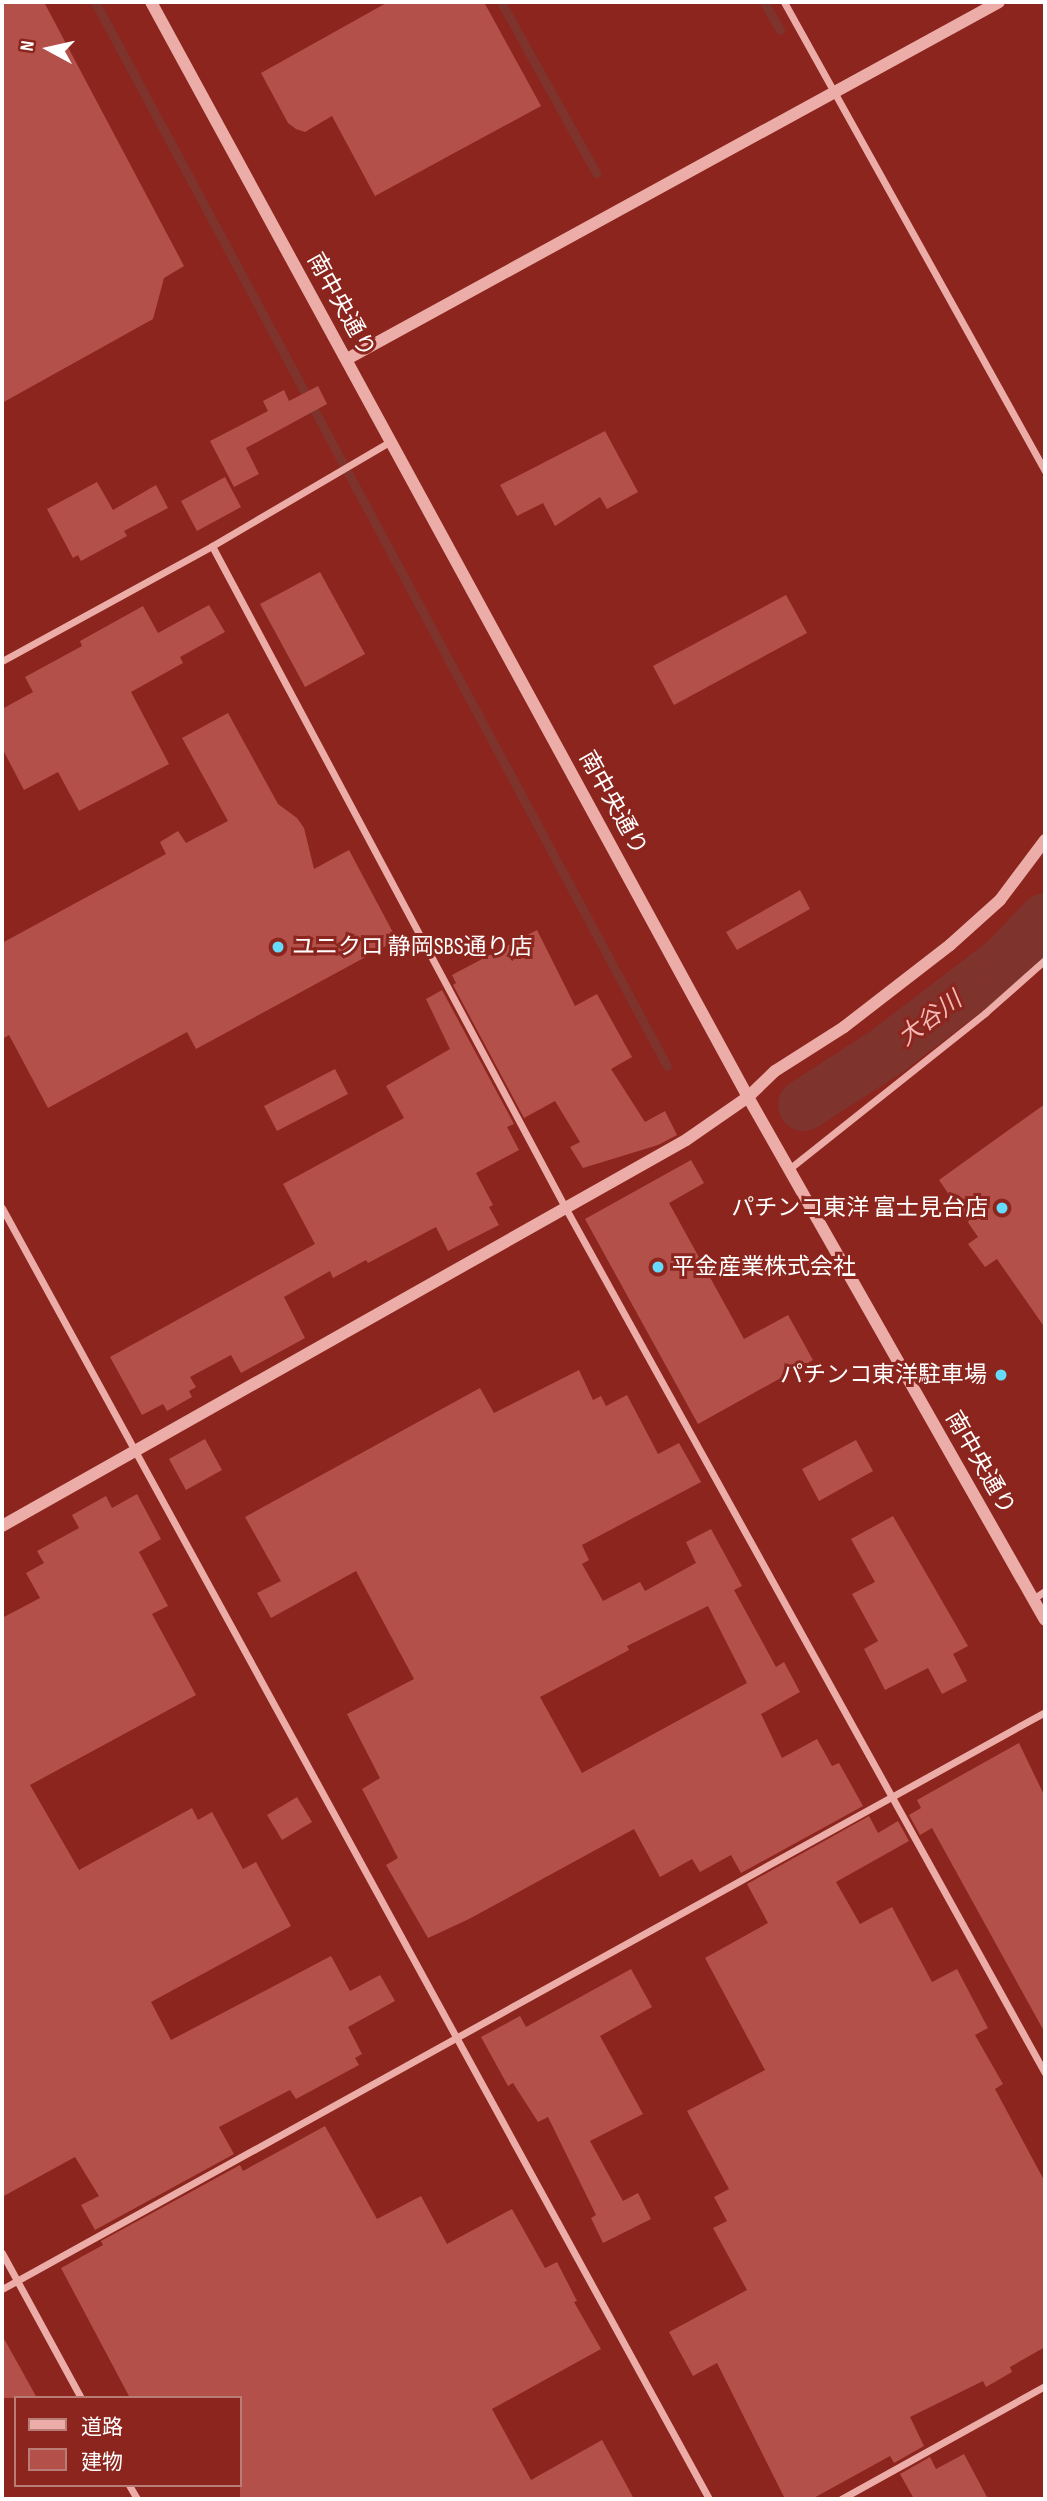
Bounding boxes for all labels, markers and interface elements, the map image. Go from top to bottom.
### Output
north arrow [14,14,84,84]
text: N [16,39,40,53]
street label: 南中央通り [301,248,381,362]
street label: 南中央通り [573,746,653,860]
place label: ユニクロ 静岡SBS通り店 [292,933,533,961]
marker: ユニクロ 静岡SBS通り店 [270,939,286,955]
water label: 大谷川 [893,986,967,1052]
place label: パチンコ東洋 富士見台店 [731,1194,988,1222]
marker: パチンコ東洋 富士見台店 [994,1200,1010,1216]
place label: 平金産業株式会社 [672,1253,856,1281]
marker: 平金産業株式会社 [650,1259,666,1275]
place label: パチンコ東洋駐車場 [780,1361,987,1389]
marker: パチンコ東洋駐車場 [993,1367,1009,1383]
street label: 南中央通り [939,1406,1021,1520]
legend [14,2396,242,2487]
text: 道路 [81,2415,123,2440]
text: 建物 [81,2450,123,2475]

